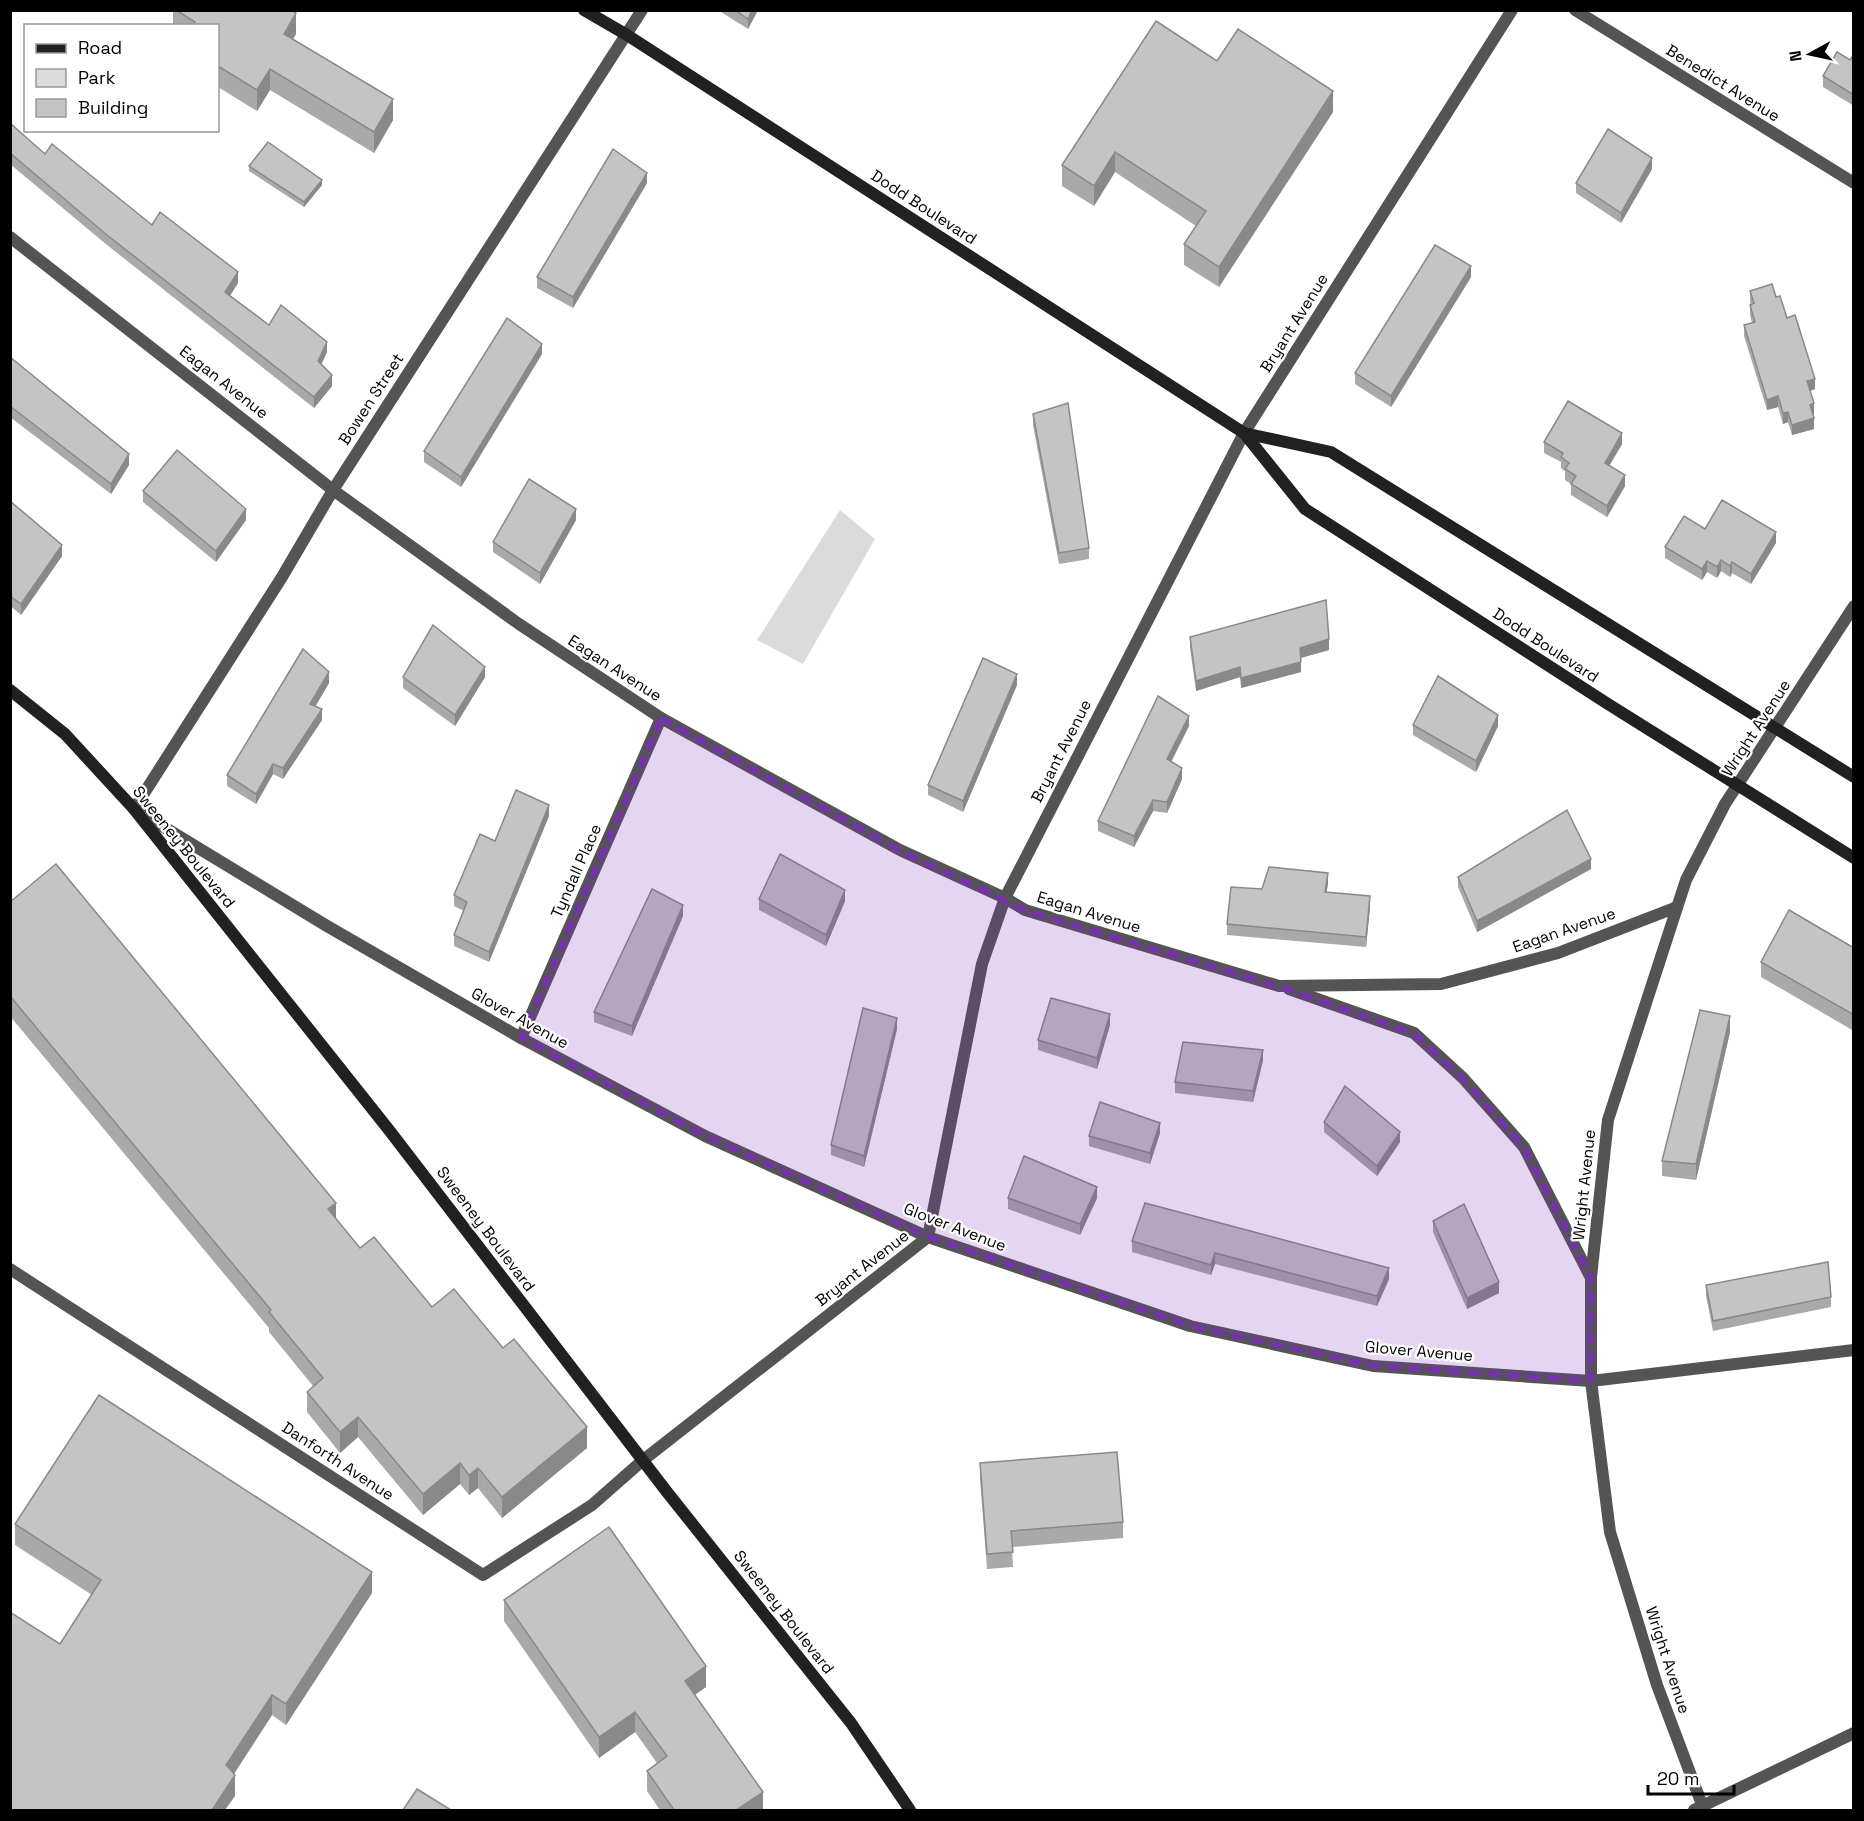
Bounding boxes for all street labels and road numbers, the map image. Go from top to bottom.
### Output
street label: Benedict Avenue [1662,39,1784,127]
street label: Dodd Boulevard [867,165,981,249]
street label: Bryant Avenue [1255,270,1333,376]
street label: Eagan Avenue [175,341,273,423]
street label: Bowen Street [334,349,408,449]
street label: Dodd Boulevard [1489,603,1603,687]
street label: Eagan Avenue [564,630,666,706]
street label: Wright Avenue [1717,676,1795,780]
street label: Bryant Avenue [1026,696,1096,806]
street label: Sweeney Boulevard [128,782,240,912]
street label: Tyndall Place [546,821,606,921]
street label: Eagan Avenue [1034,886,1144,938]
street label: Eagan Avenue [1510,903,1618,957]
street label: Glover Avenue [468,983,572,1053]
street label: Wright Avenue [1568,1128,1600,1242]
street label: Sweeney Boulevard [432,1162,540,1296]
street label: Glover Avenue [901,1198,1009,1256]
street label: Bryant Avenue [811,1225,913,1311]
street label: Glover Avenue [1364,1336,1474,1366]
street label: Danforth Avenue [278,1417,398,1505]
street label: Sweeney Boulevard [729,1546,839,1678]
street label: Wright Avenue [1641,1604,1695,1716]

